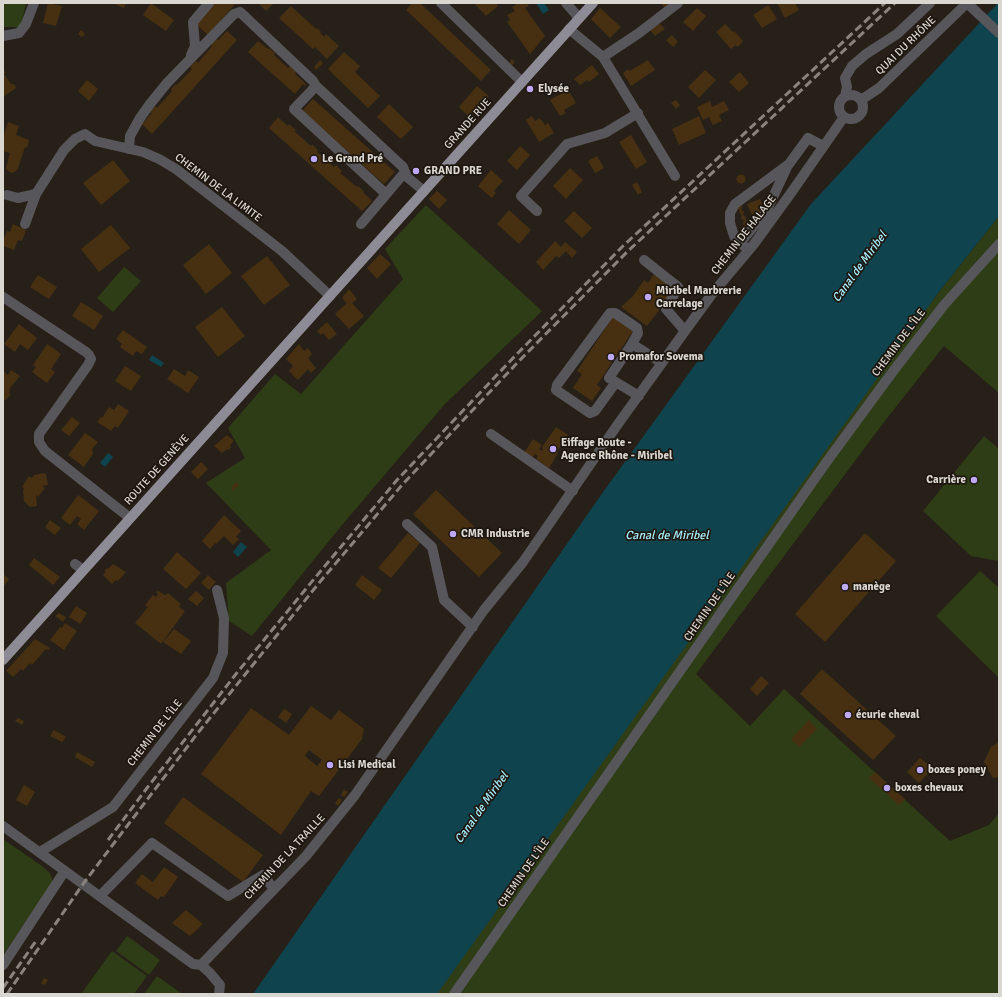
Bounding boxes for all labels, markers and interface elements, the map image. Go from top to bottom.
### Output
street label: QUAI DU RHÔNE [873,14,939,78]
place label: Elysée [538,82,569,96]
marker: Elysée [525,84,535,94]
street label: GRANDE RUE [442,96,494,152]
street label: CHEMIN DE LA LIMITE [172,151,264,225]
place label: Le Grand Pré [322,152,383,166]
marker: Le Grand Pré [309,154,319,164]
place label: GRAND PRE [424,164,482,178]
marker: GRAND PRE [411,166,421,176]
street label: CHEMIN DE HALAGE [709,192,779,278]
water label: Canal de Miribel [830,229,890,305]
place label: Miribel Marbrerie Carrelage [656,284,742,310]
marker: Miribel Marbrerie Carrelage [643,292,653,302]
street label: CHEMIN DE L'ÎLE [869,307,929,379]
place label: Promafor Sovema [619,350,703,364]
marker: Promafor Sovema [606,352,616,362]
street label: ROUTE DE GENÈVE [122,432,192,508]
place label: Eiffage Route - Agence Rhône - Miribel [561,436,672,462]
marker: Eiffage Route - Agence Rhône - Miribel [548,444,558,454]
place label: Carrière [926,473,966,487]
marker: Carrière [969,475,979,485]
place label: CMR Industrie [461,527,530,541]
marker: CMR Industrie [448,529,458,539]
water label: Canal de Miribel [625,529,709,543]
street label: CHEMIN DE L'ÎLE [681,570,739,644]
place label: manège [853,580,890,594]
marker: manège [840,582,850,592]
street label: CHEMIN DE L'ÎLE [125,697,185,769]
place label: écurie cheval [856,708,919,722]
marker: écurie cheval [843,710,853,720]
place label: Lisi Medical [338,758,396,772]
marker: Lisi Medical [325,760,335,770]
place label: boxes poney [928,763,986,777]
marker: boxes poney [915,765,925,775]
water label: Canal de Miribel [452,770,512,846]
place label: boxes chevaux [895,781,963,795]
marker: boxes chevaux [882,783,892,793]
street label: CHEMIN DE LA TRAILLE [242,811,328,903]
street label: CHEMIN DE L'ÎLE [495,836,553,910]

